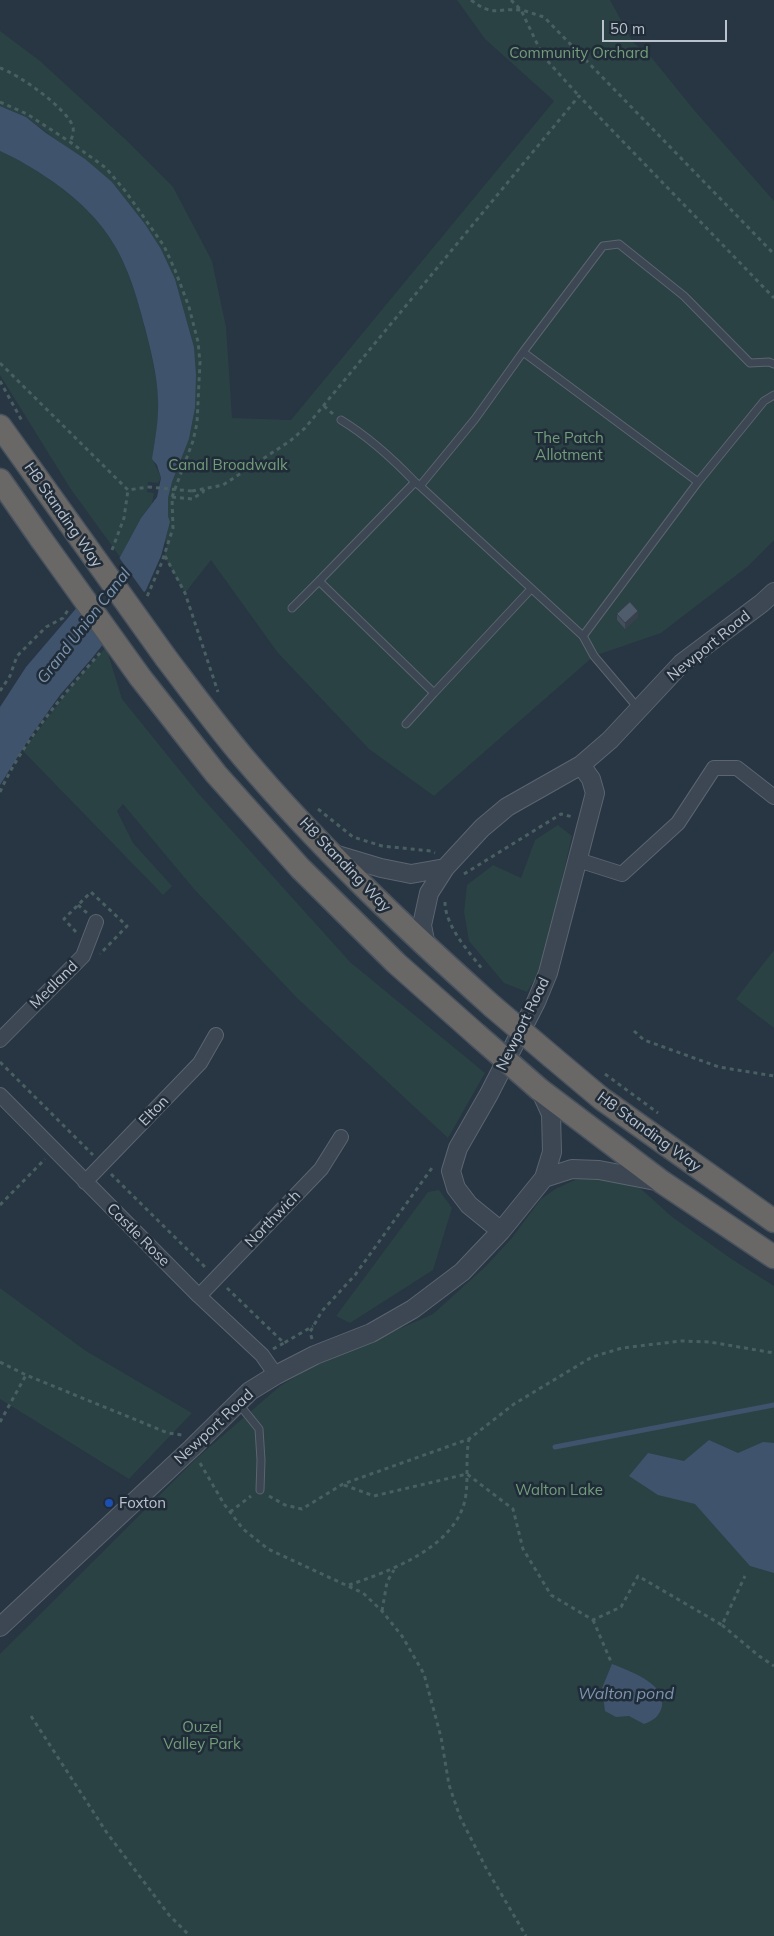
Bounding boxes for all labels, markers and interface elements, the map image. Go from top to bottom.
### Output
scale bar [604,10,729,42]
text: 50 m [610,19,645,38]
park label: Community Orchard [509,44,649,62]
park label: The Patch Allotment [534,429,604,464]
park label: Canal Broadwalk [168,456,288,474]
street label: H8 Standing Way [20,459,106,571]
water label: Grand Union Canal [33,565,135,687]
street label: Newport Road [664,607,754,685]
street label: H8 Standing Way [296,814,394,916]
street label: Medland [26,957,82,1013]
street label: Newport Road [493,974,553,1074]
street label: H8 Standing Way [594,1088,704,1176]
street label: Elton [135,1092,173,1130]
street label: Northwich [241,1187,305,1251]
street label: Castle Rose [103,1200,173,1270]
street label: Newport Road [171,1386,257,1468]
park label: Walton Lake [515,1481,603,1499]
place label: Foxton [119,1494,166,1512]
marker: Foxton [103,1497,115,1509]
water label: Walton pond [578,1684,674,1704]
park label: Ouzel Valley Park [163,1718,241,1753]

